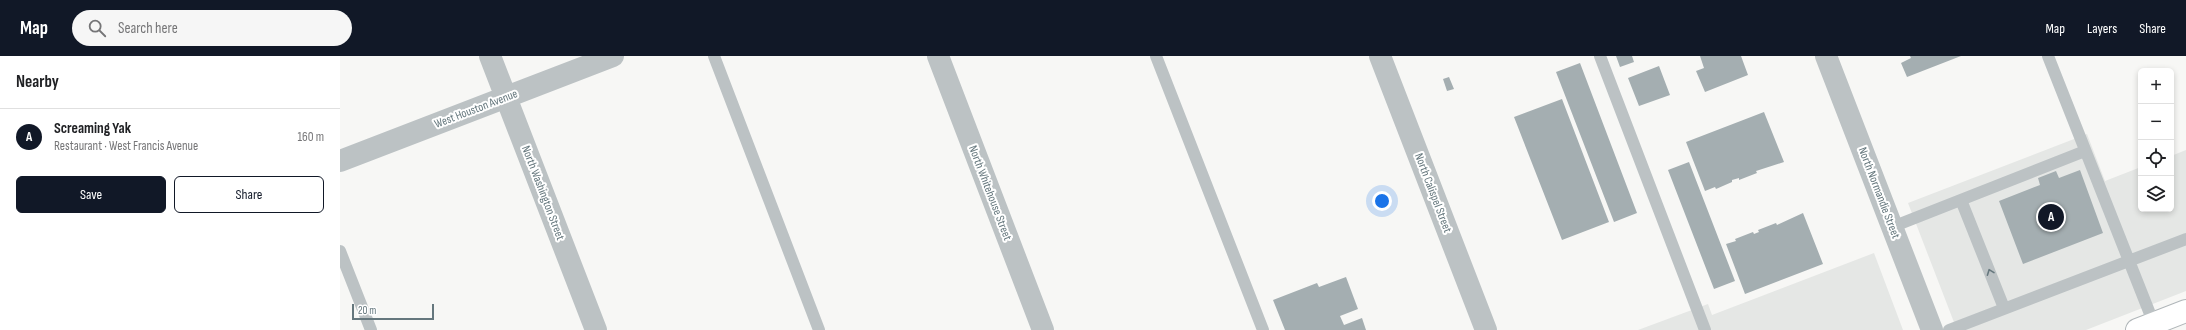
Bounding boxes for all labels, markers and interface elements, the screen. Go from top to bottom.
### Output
search box [72,10,352,46]
text: Map [20,17,48,40]
icon: search [86,17,108,39]
text: Search here [118,19,178,38]
text: Map [2045,20,2065,37]
text: Layers [2087,20,2117,37]
text: Share [2139,20,2166,37]
map controls [2138,68,2174,212]
button: + [2138,68,2174,104]
text: Nearby [16,72,59,92]
street label: West Houston Avenue [432,86,520,132]
button: − [2138,104,2174,140]
text: Screaming Yak [54,119,131,138]
text: A [26,129,32,145]
text: 160 m [298,129,324,145]
text: Restaurant · West Francis Avenue [54,138,198,154]
button: locate [2138,140,2174,176]
street label: North Whitehouse Street [965,143,1015,243]
street label: North Washington Street [518,144,568,243]
street label: North Normandie Street [1855,145,1903,241]
street label: North Calispel Street [1411,151,1455,235]
button: Save [16,176,166,213]
button: Share [174,176,324,213]
button: layers [2138,176,2174,212]
your location [1372,191,1392,211]
pin: A [2038,202,2064,232]
one-way arrow [1986,269,1994,276]
scale bar [352,302,434,321]
text: 20 m [358,304,376,317]

